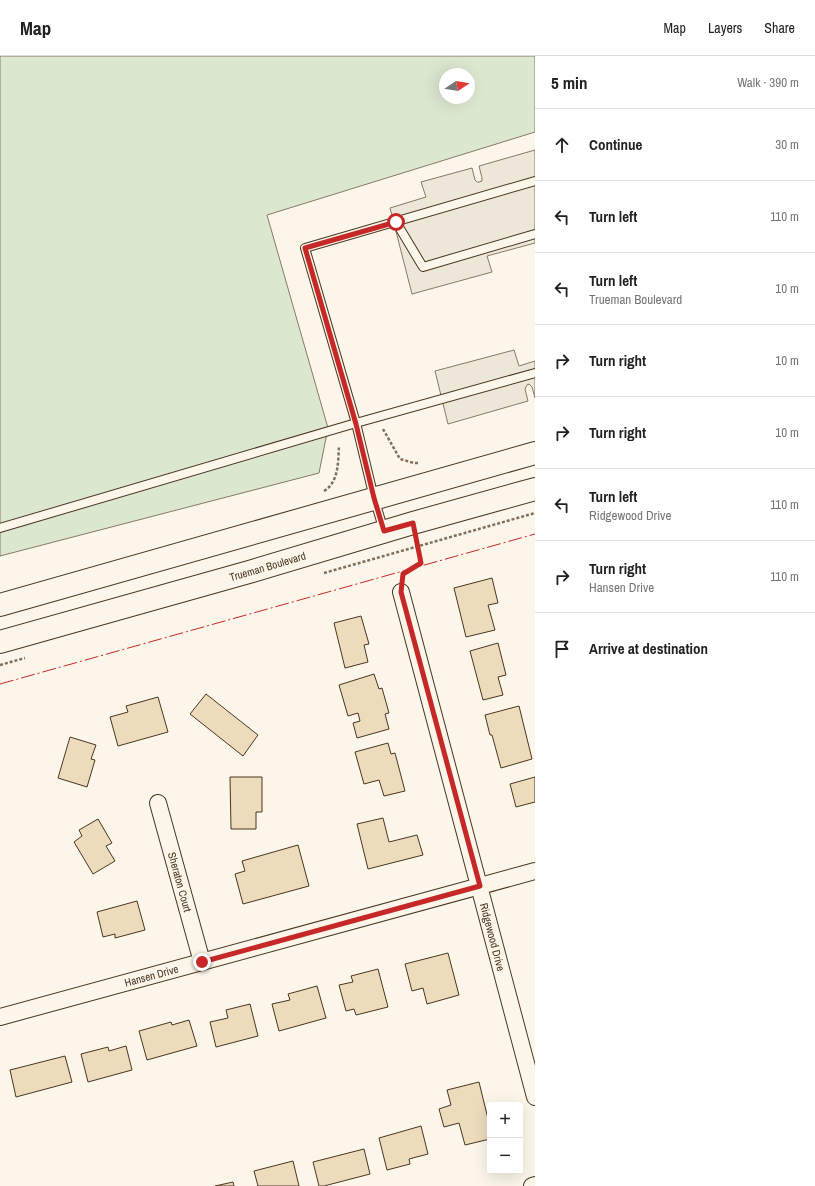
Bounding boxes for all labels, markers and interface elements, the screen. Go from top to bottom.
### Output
text: Map [20,15,51,41]
text: Map [664,19,686,37]
text: Layers [708,19,742,37]
text: Share [764,19,795,37]
north arrow [439,68,475,104]
text: 5 min [551,71,587,94]
text: Walk · 390 m [737,74,799,91]
icon: ahead [551,134,573,156]
text: Continue [589,134,642,155]
text: 30 m [775,136,799,153]
icon: left [551,206,573,228]
text: Turn left [589,206,637,227]
text: 110 m [770,208,799,225]
route start [387,213,405,231]
text: Turn left [589,270,637,291]
icon: left [551,278,573,300]
text: 10 m [775,280,799,297]
text: Trueman Boulevard [589,291,682,308]
icon: right [551,350,573,372]
text: Turn right [589,350,646,371]
text: 10 m [775,352,799,369]
icon: right [551,422,573,444]
text: Turn right [589,422,646,443]
text: 10 m [775,424,799,441]
text: Turn left [589,486,637,507]
icon: left [551,494,573,516]
text: 110 m [770,496,799,513]
text: Ridgewood Drive [589,507,671,524]
street label: Trueman Boulevard [228,548,307,584]
text: Turn right [589,558,646,579]
icon: right [551,566,573,588]
text: 110 m [770,568,799,585]
text: Hansen Drive [589,579,654,596]
icon: arrive [551,638,573,660]
text: Arrive at destination [589,638,708,659]
street label: Sheraton Court [165,851,195,914]
street label: Ridgewood Drive [477,902,508,973]
route end [193,953,211,971]
street label: Hansen Drive [123,962,180,990]
map controls [487,1102,523,1174]
button: + [487,1102,523,1138]
button: − [487,1138,523,1174]

